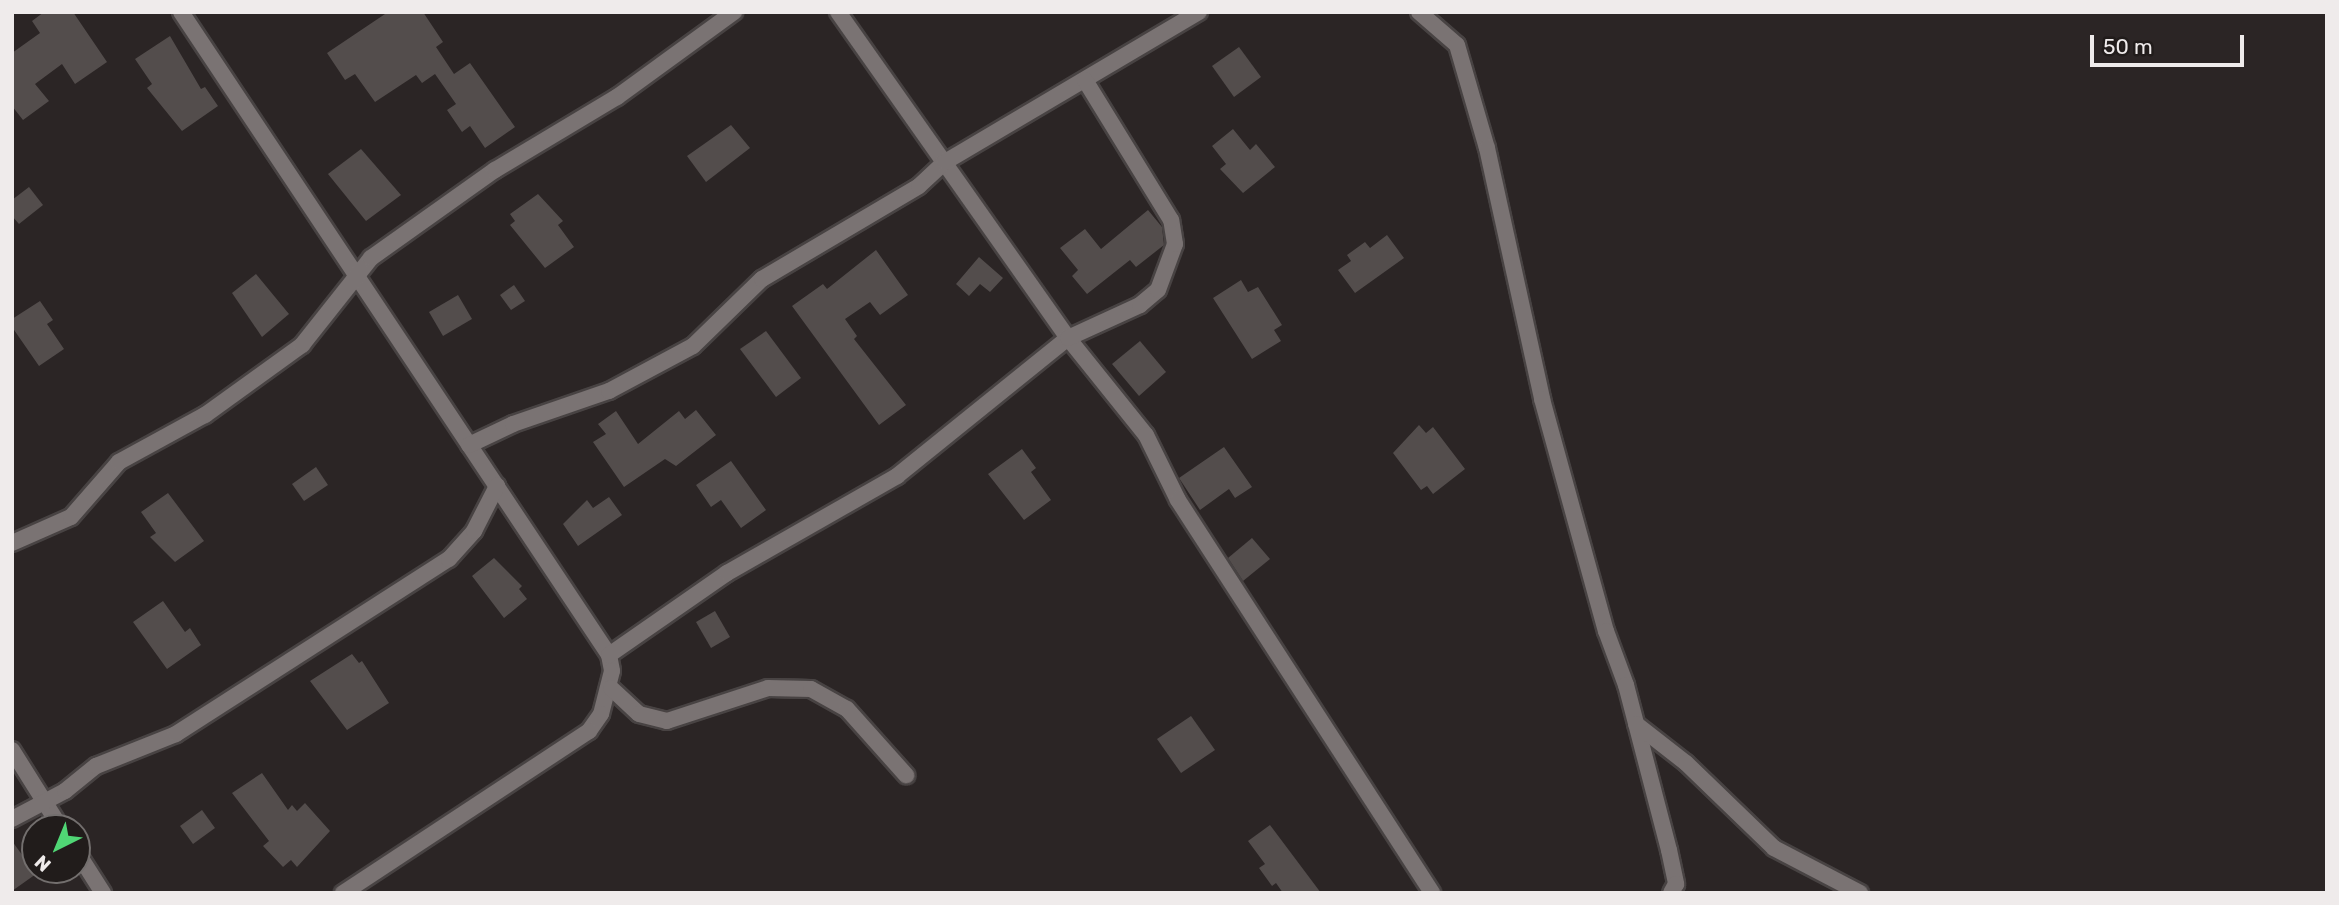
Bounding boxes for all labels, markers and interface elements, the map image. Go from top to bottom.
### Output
scale bar [2094,21,2248,65]
text: 50 m [2103,34,2153,59]
north arrow [21,814,91,884]
text: N [30,850,56,876]

